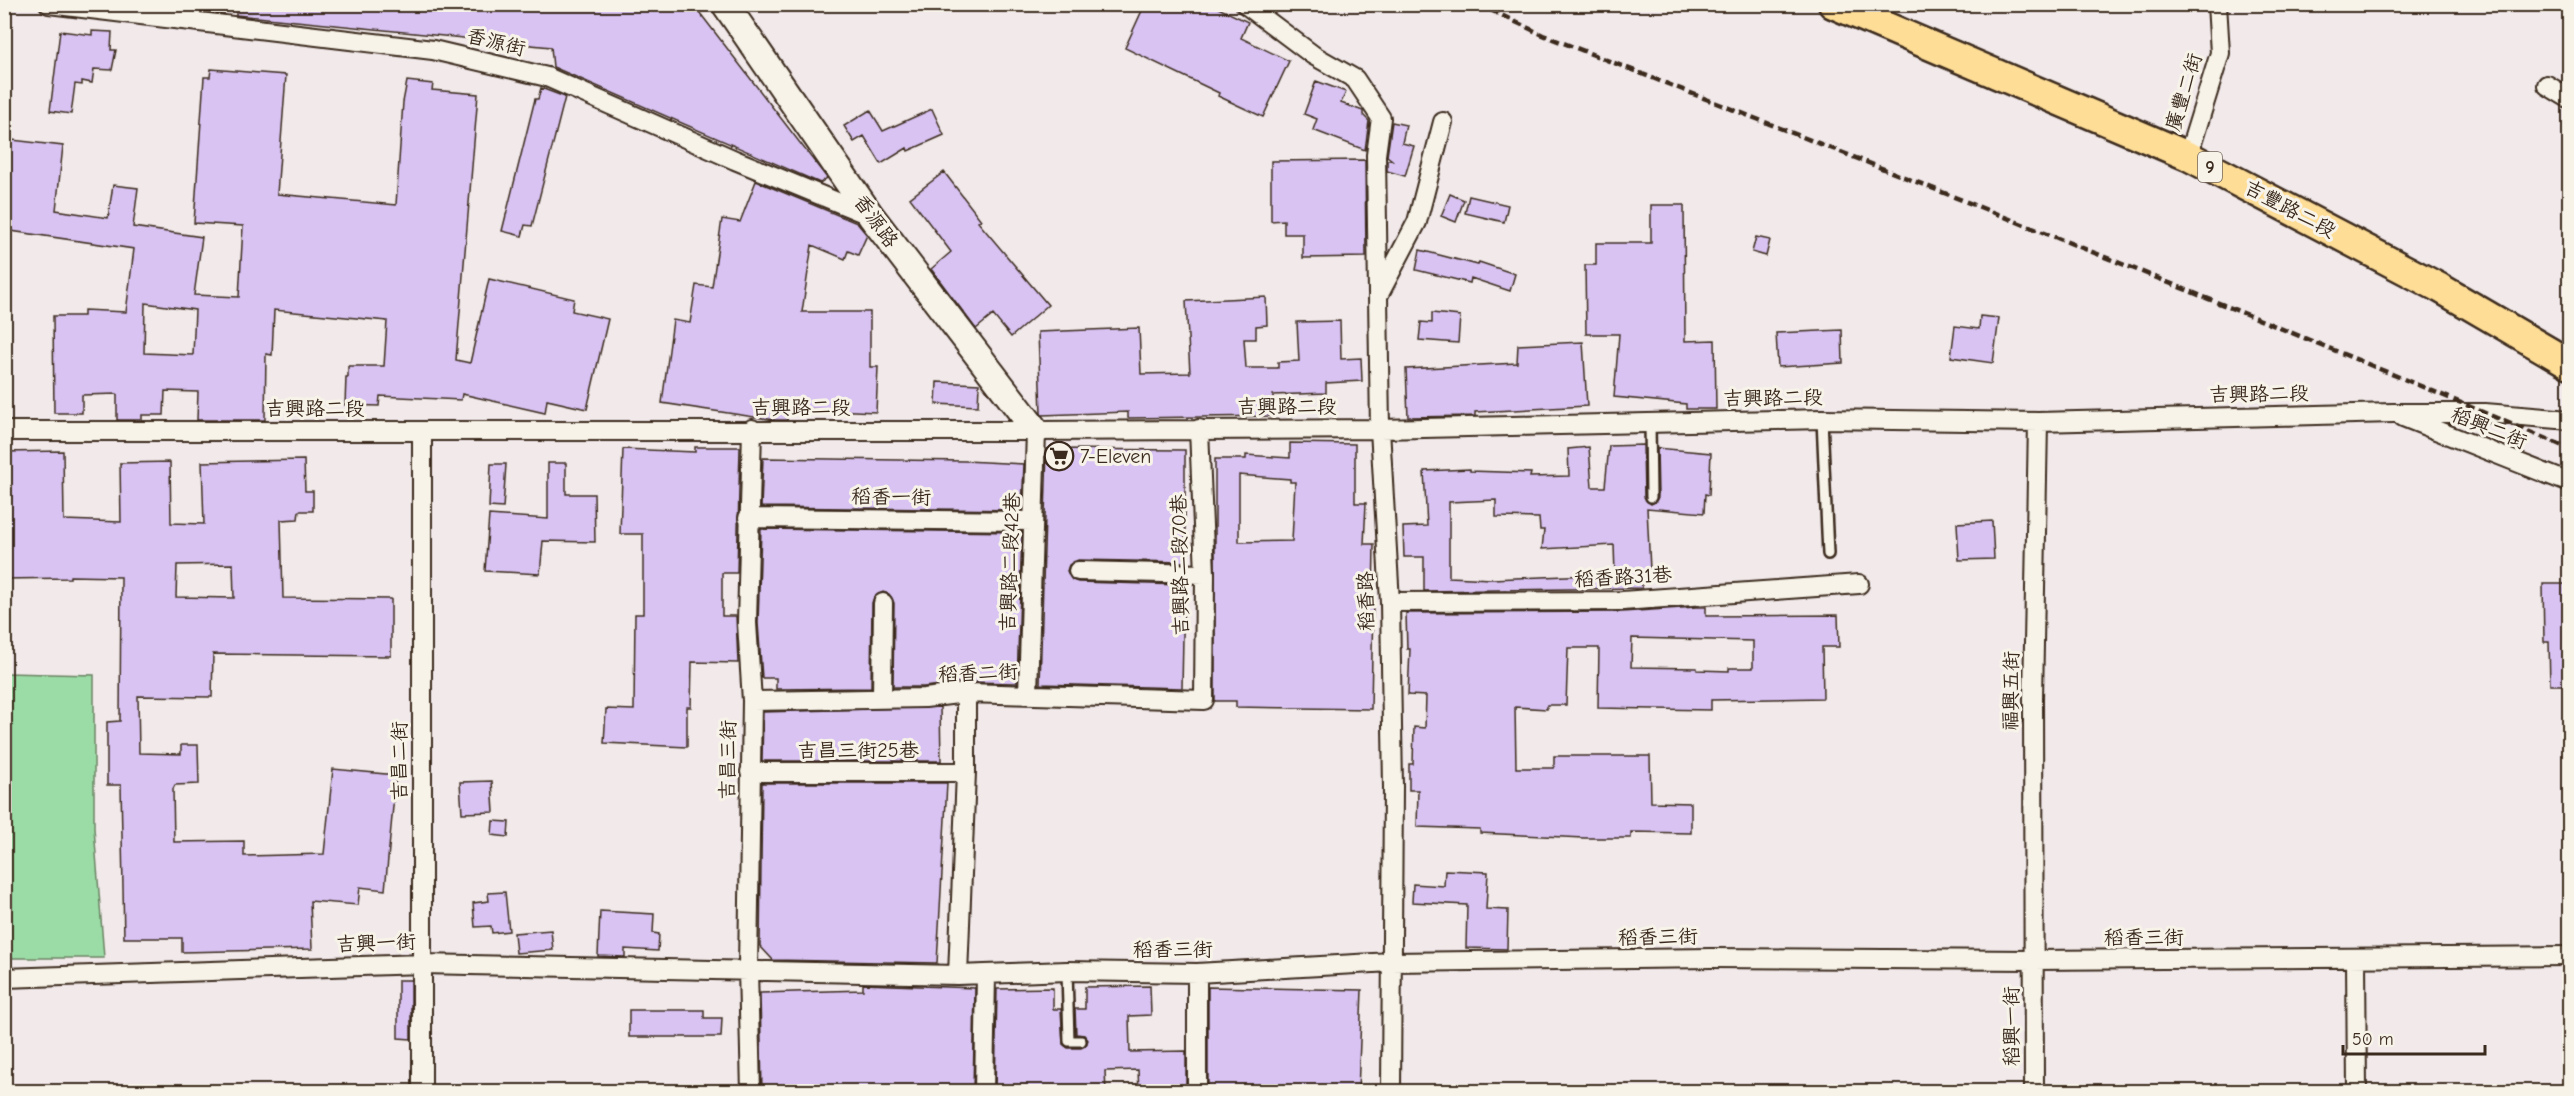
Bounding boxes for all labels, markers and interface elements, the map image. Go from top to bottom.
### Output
street label: 香源街 [464,24,528,60]
street label: 廣豐二街 [2161,50,2207,134]
road number: 9 [2198,152,2222,182]
street label: 吉豐路二段 [2240,175,2340,243]
street label: 香源路 [849,190,904,253]
street label: 吉興路二段 [2209,382,2309,406]
street label: 吉興路二段 [1723,386,1823,410]
street label: 吉興路二段 [1237,395,1337,418]
street label: 吉興路二段 [751,396,851,419]
street label: 吉興路二段 [265,397,365,420]
street label: 稻興二街 [2448,402,2530,454]
supermarket icon: 7-Eleven [1043,440,1075,472]
place label: 7-Eleven [1080,445,1151,468]
street label: 稻香一街 [851,485,931,509]
street label: 吉興路二段42巷 [996,491,1024,632]
street label: 吉興路二段70巷 [1167,493,1193,636]
street label: 稻香路31巷 [1573,563,1674,591]
street label: 稻香路 [1354,570,1378,631]
street label: 福興五街 [1999,651,2023,731]
street label: 稻香二街 [938,660,1018,686]
street label: 吉昌三街 [716,720,740,800]
street label: 吉昌二街 [388,721,411,801]
street label: 吉昌三街25巷 [797,739,920,762]
street label: 稻香三街 [1618,925,1698,949]
street label: 稻香三街 [2104,926,2184,949]
street label: 吉興一街 [336,930,416,956]
street label: 稻香三街 [1133,938,1213,961]
street label: 稻興一街 [2000,986,2023,1066]
scale bar [2343,1018,2486,1056]
text: 50 m [2352,1029,2394,1050]

